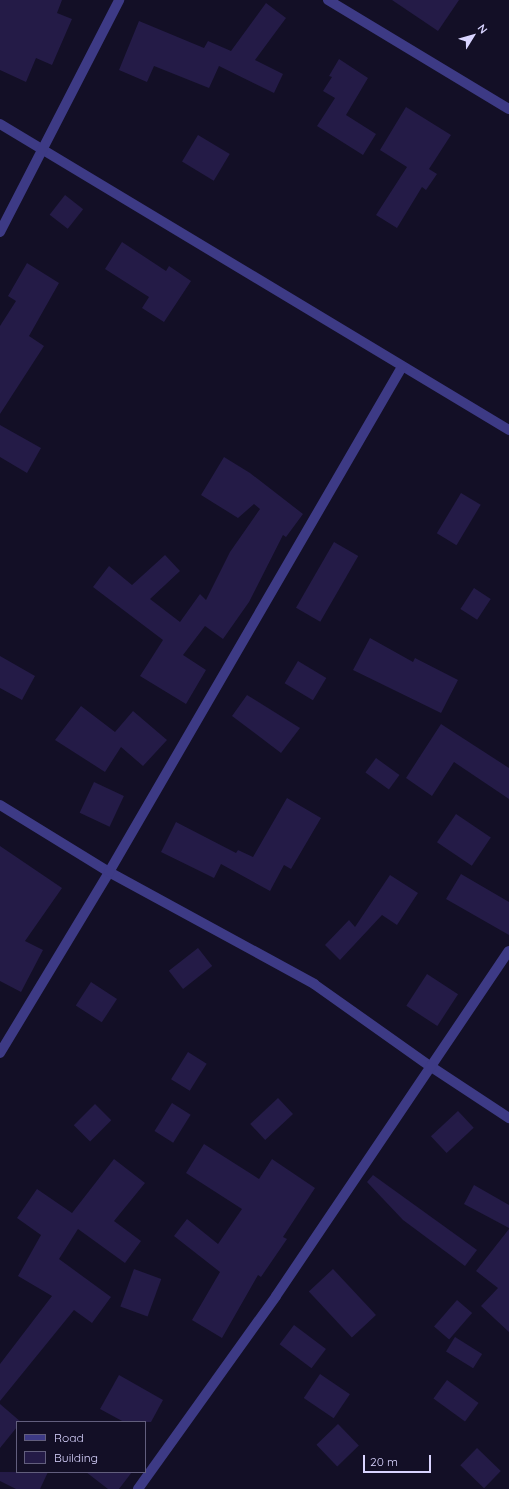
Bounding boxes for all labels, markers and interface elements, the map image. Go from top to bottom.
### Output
north arrow [453,16,493,56]
text: N [475,21,491,36]
legend [16,1421,146,1473]
text: Road [54,1430,84,1445]
scale bar [365,1447,433,1473]
text: Building [54,1450,98,1465]
text: 20 m [370,1454,398,1469]

